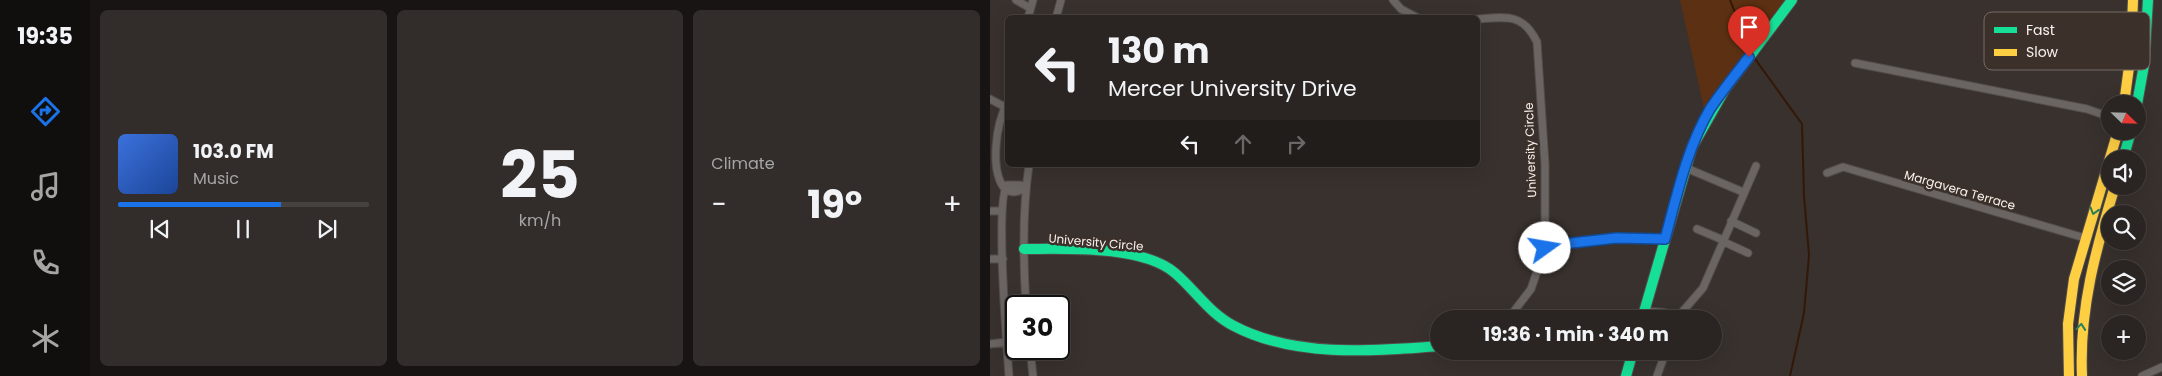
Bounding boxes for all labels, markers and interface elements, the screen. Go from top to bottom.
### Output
pin [1728,6,1770,57]
legend [1984,12,2150,70]
icon: arrive [1735,13,1763,41]
text: Fast [2026,20,2055,40]
text: 19:35 [17,21,73,52]
text: 130 m [1108,26,1210,75]
icon: left [1025,35,1090,100]
text: Slow [2026,42,2059,62]
text: Mercer University Drive [1108,73,1357,104]
icon: directions [28,94,63,129]
north arrow [2101,95,2146,140]
map controls [2101,95,2146,360]
street label: University Circle [1520,102,1540,198]
text: 25 [500,130,580,221]
icon: left [1176,130,1204,158]
icon: ahead [1229,130,1257,158]
icon: right [1282,130,1310,158]
text: 103.0 FM [193,138,274,165]
button: sound [2101,150,2146,195]
text: Climate [711,152,775,175]
street label: Margavera Terrace [1902,166,2018,214]
text: Music [193,167,239,190]
icon: music [28,169,63,204]
text: 19° [807,178,862,231]
text: − [711,185,727,224]
text: + [943,185,962,224]
button: search [2101,205,2146,250]
one-way arrow [2089,207,2099,215]
text: km/h [519,209,561,232]
icon: previous [146,215,174,243]
icon: pause [229,215,257,243]
icon: next [313,215,341,243]
position arrow [1518,221,1570,273]
street label: University Circle [1048,229,1144,255]
icon: phone [28,245,63,280]
button: layers [2101,260,2146,305]
speed limit sign: 30 [1005,295,1070,360]
button: + [2101,315,2146,360]
icon: climate [28,321,63,356]
text: 19:36 · 1 min · 340 m [1483,321,1669,348]
one-way arrow [2075,323,2086,331]

